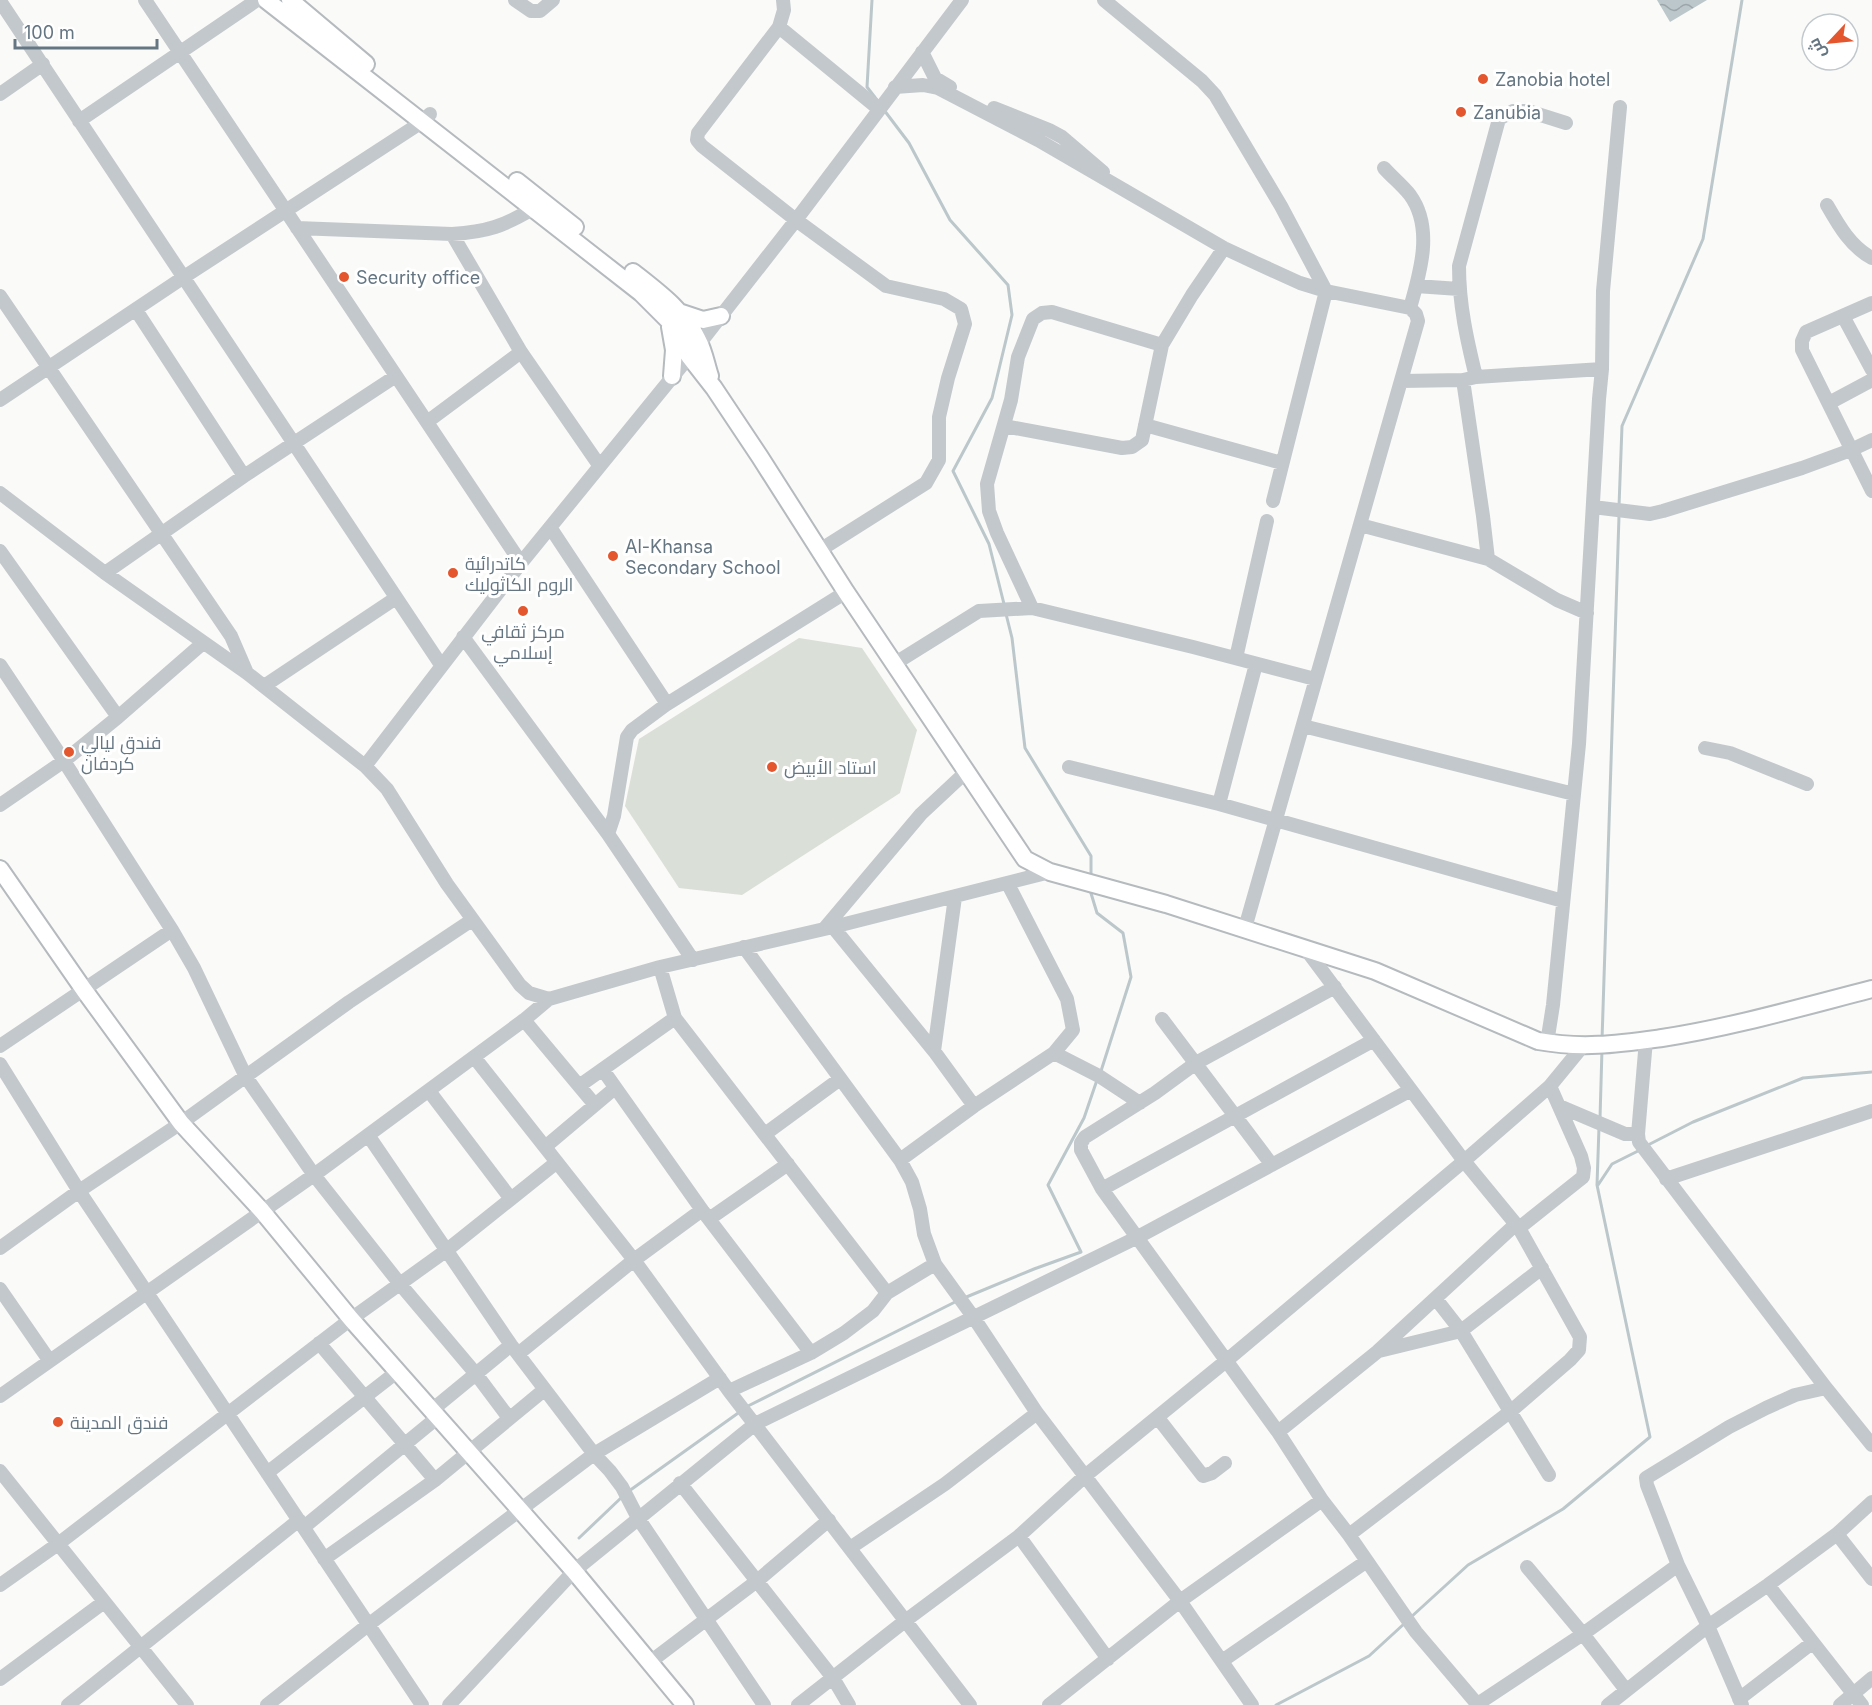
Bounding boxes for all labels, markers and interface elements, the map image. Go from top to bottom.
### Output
scale bar [15,12,158,50]
north arrow [1800,12,1860,72]
text: 100 m [24,22,75,43]
text: ش [1803,35,1830,62]
place label: Zanobia hotel [1495,69,1610,90]
marker: Zanobia hotel [1476,72,1490,86]
place label: Zanubia [1473,102,1541,123]
marker: Zanubia [1454,105,1468,119]
place label: Security office [356,267,480,288]
marker: Security office [337,270,351,284]
place label: Al-Khansa Secondary School [625,536,781,578]
marker: Al-Khansa Secondary School [606,549,620,563]
place label: كاتدرائية الروم الكاثوليك [465,553,573,597]
marker: كاتدرائية الروم الكاثوليك [446,566,460,580]
marker: مركز ثقافي إسلامي [516,604,530,618]
place label: مركز ثقافي إسلامي [481,621,565,667]
place label: فندق ليالي كردفان [81,732,161,775]
marker: فندق ليالي كردفان [62,745,76,759]
place label: استاد الأبيض [784,757,877,779]
marker: استاد الأبيض [765,760,779,774]
place label: فندق المدينة [70,1412,169,1435]
marker: فندق المدينة [51,1415,65,1429]

